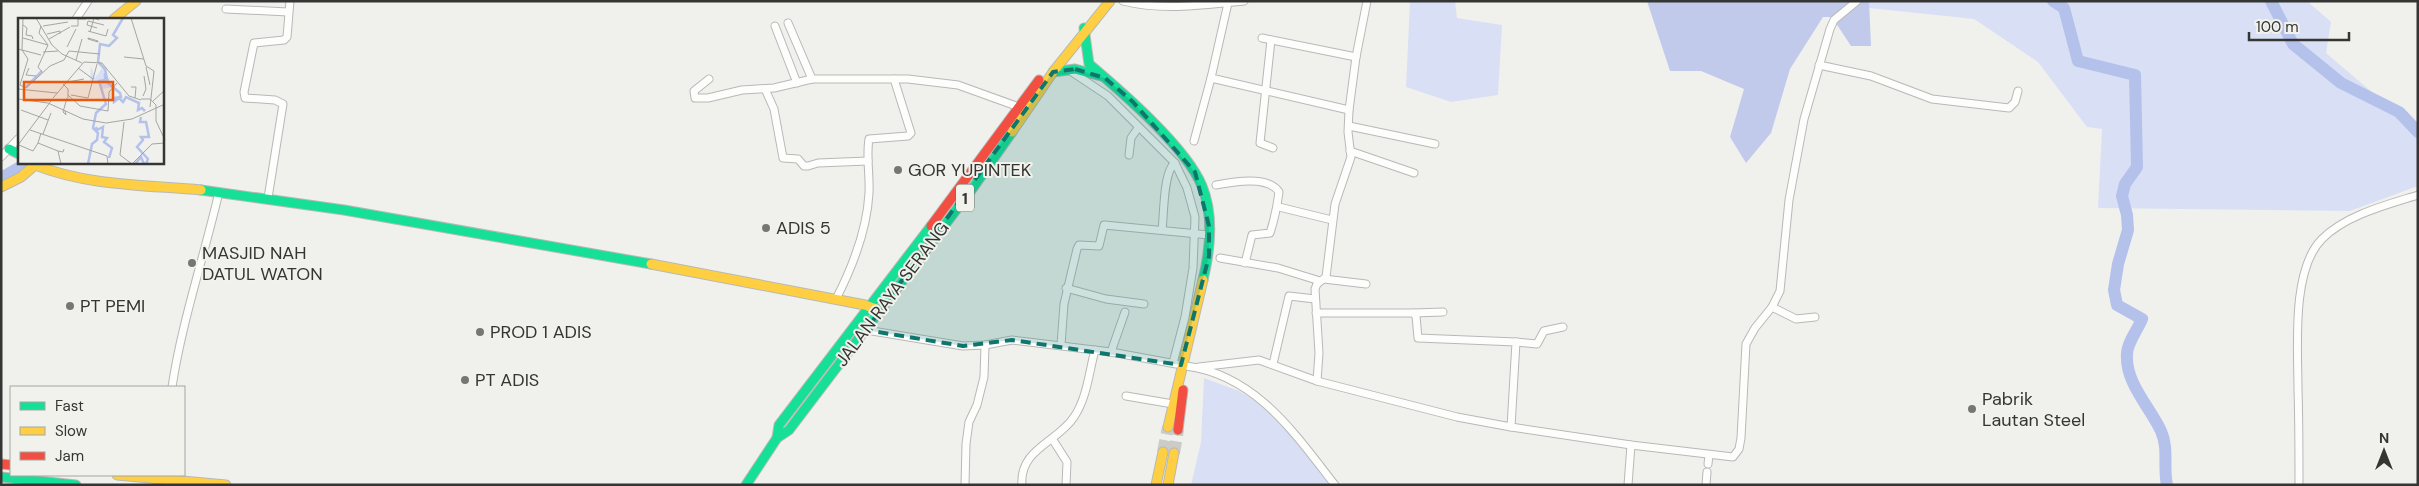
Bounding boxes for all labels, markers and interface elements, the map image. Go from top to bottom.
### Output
scale bar [2249,10,2349,42]
text: 100 m [2256,17,2299,37]
inset map [18,18,164,164]
place label: GOR YUPINTEK [908,158,1032,182]
marker: GOR YUPINTEK [892,164,904,176]
road number: 1 [956,184,974,212]
place label: ADIS 5 [776,216,831,240]
street label: JALAN RAYA SERANG [830,217,954,371]
marker: ADIS 5 [760,222,772,234]
place label: MASJID NAH DATUL WATON [202,241,323,286]
marker: MASJID NAH DATUL WATON [186,257,198,269]
place label: PT PEMI [80,294,145,318]
marker: PT PEMI [64,300,76,312]
place label: PROD 1 ADIS [490,320,592,344]
marker: PROD 1 ADIS [474,326,486,338]
place label: PT ADIS [475,368,539,392]
marker: PT ADIS [459,374,471,386]
legend [10,386,185,476]
place label: Pabrik Lautan Steel [1982,387,2085,432]
text: Fast [55,396,84,416]
marker: Pabrik Lautan Steel [1966,403,1978,415]
text: Slow [55,421,88,441]
north arrow [2359,426,2409,476]
text: N [2379,429,2389,447]
text: Jam [55,446,84,466]

